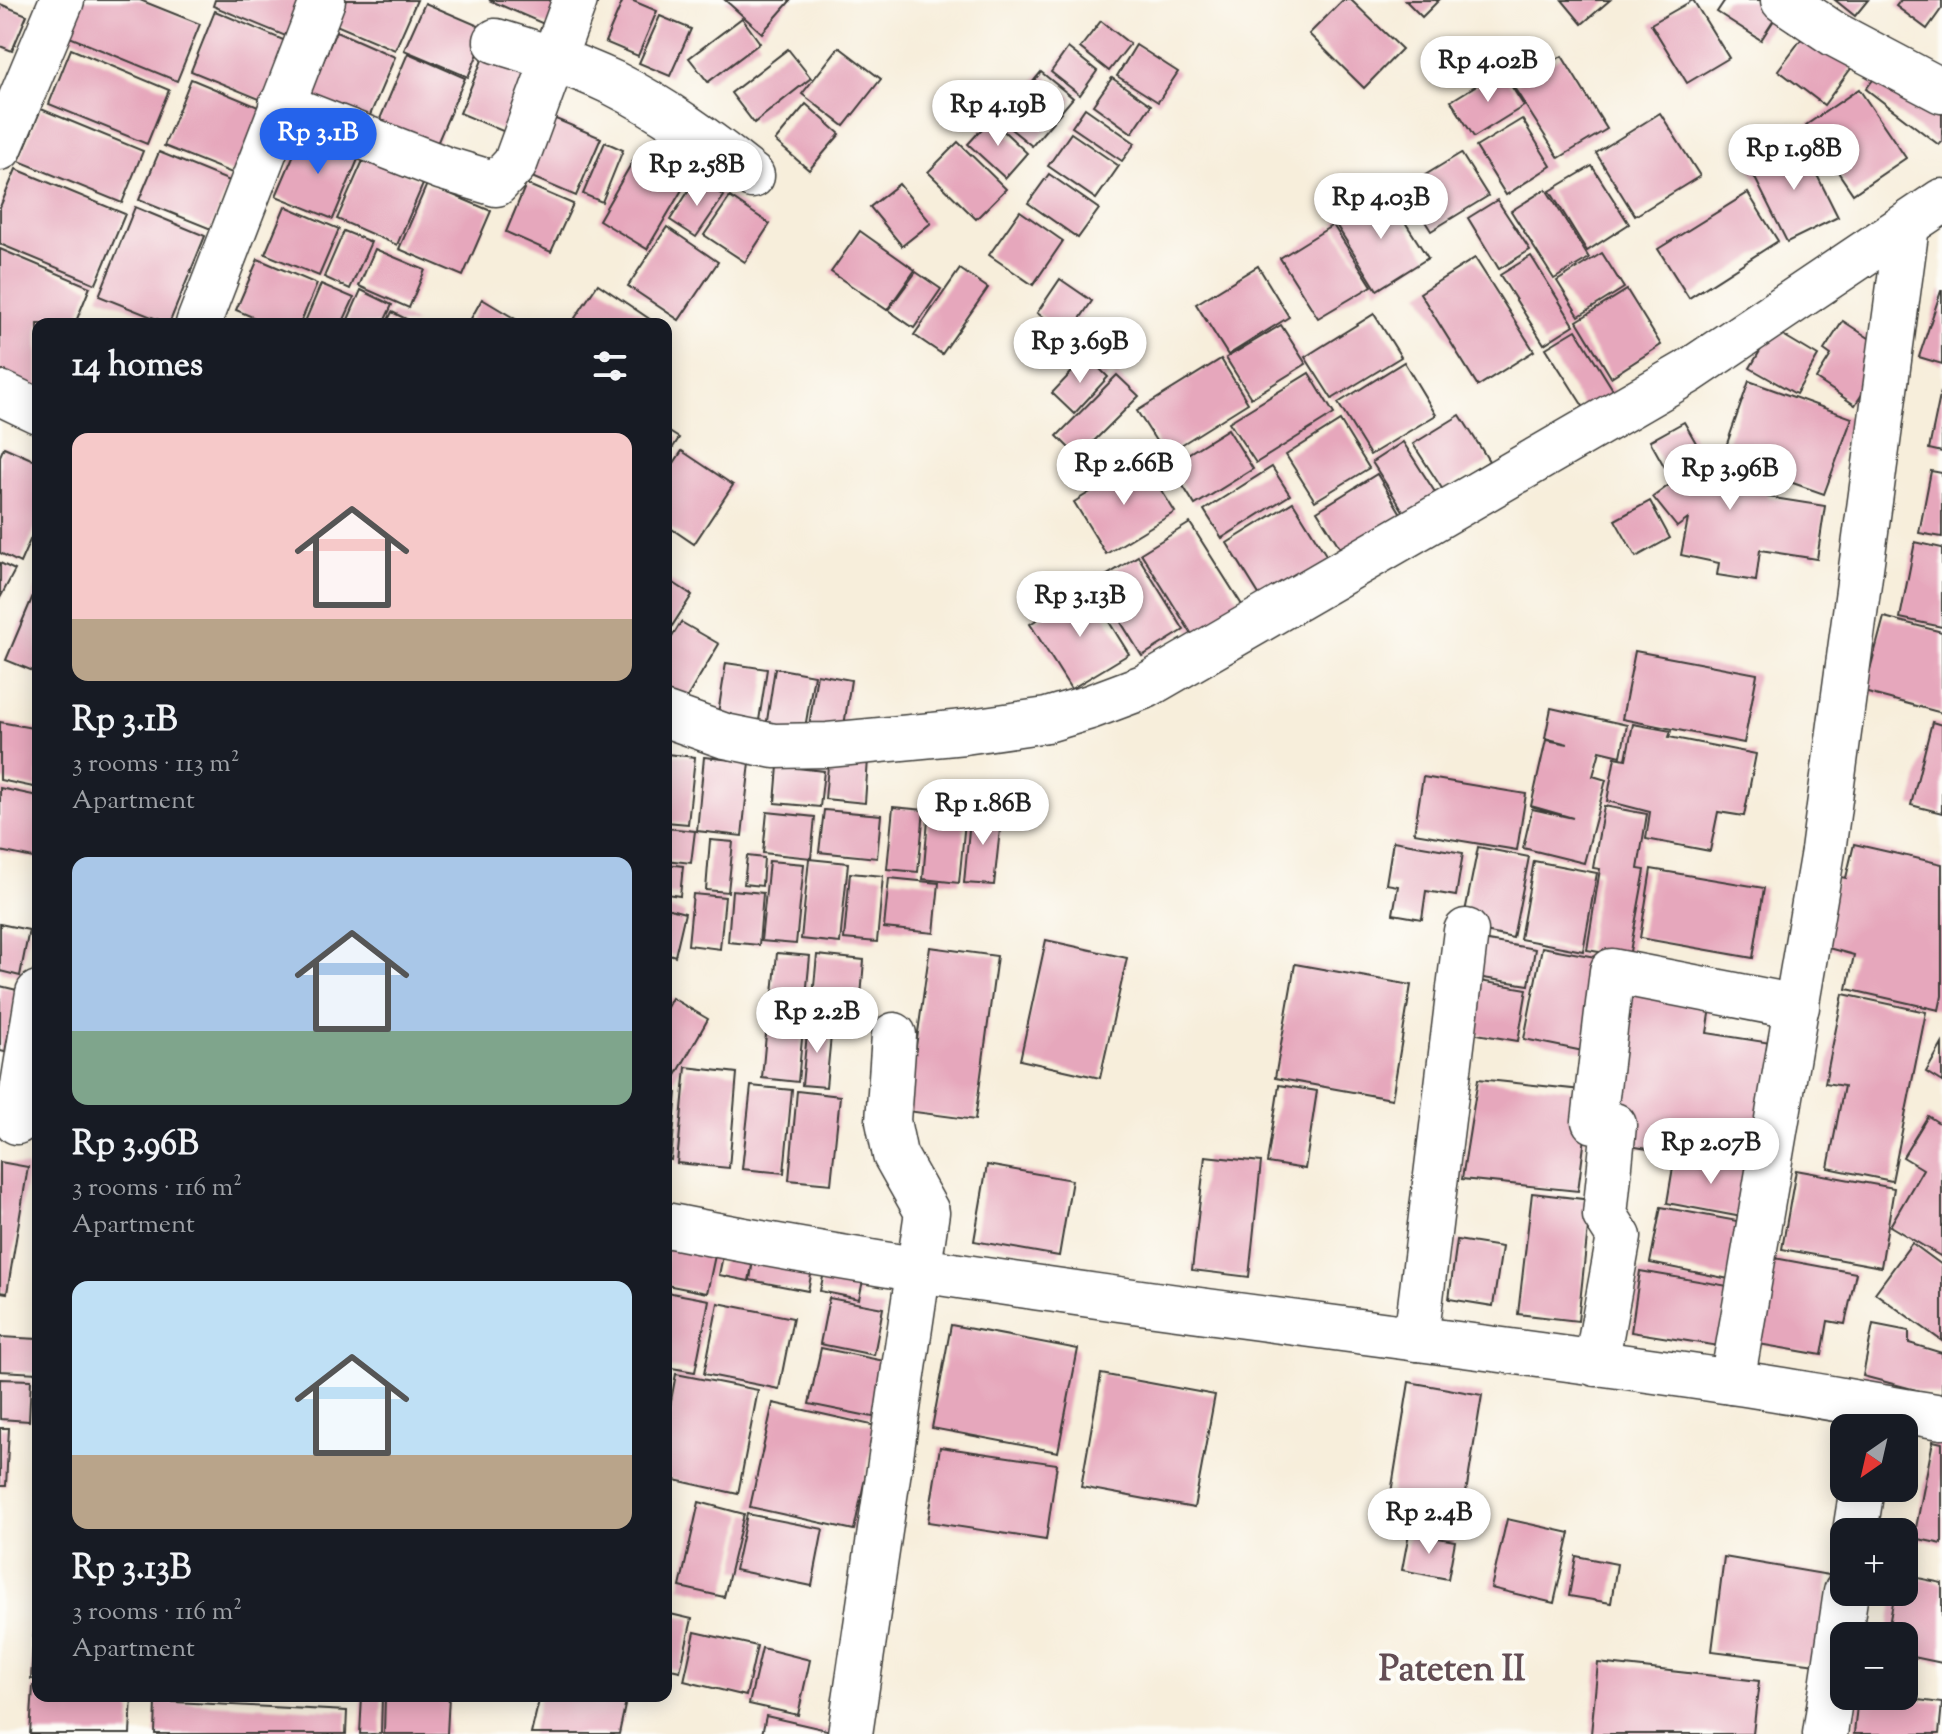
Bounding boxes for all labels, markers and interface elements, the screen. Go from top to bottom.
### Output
pin: Rp 4.02B [1405,36,1571,104]
text: Rp 4.02B [1438,43,1538,80]
pin: Rp 4.19B [915,80,1081,148]
text: Rp 4.19B [950,87,1046,124]
pin: Rp 3.1B [244,108,392,176]
text: Rp 3.1B [278,115,358,152]
pin: Rp 1.98B [1711,124,1877,192]
text: Rp 1.98B [1746,131,1842,168]
pin: Rp 2.58B [614,140,780,208]
text: Rp 2.58B [649,147,745,184]
pin: Rp 4.03B [1298,173,1464,241]
text: Rp 4.03B [1332,180,1430,217]
pin: Rp 3.69B [997,317,1163,385]
text: Rp 3.69B [1032,324,1128,361]
text: 14 homes [72,342,203,391]
icon: filters [588,344,632,388]
pin: Rp 2.66B [1041,439,1207,507]
pin: Rp 3.96B [1647,444,1813,512]
text: Rp 2.66B [1075,446,1173,483]
text: Rp 3.96B [1682,451,1778,488]
icon: home [280,485,424,629]
pin: Rp 3.13B [997,571,1163,639]
text: Rp 3.13B [1034,578,1126,615]
text: Rp 3.1B [72,697,177,746]
text: 3 rooms · 113 m² [72,746,240,783]
pin: Rp 1.86B [900,779,1066,847]
text: Apartment [72,783,195,820]
text: Rp 1.86B [935,786,1031,823]
icon: home [280,909,424,1053]
pin: Rp 2.2B [743,987,891,1055]
text: Rp 2.2B [774,994,860,1031]
pin: Rp 2.07B [1628,1118,1794,1186]
text: Rp 3.96B [72,1121,199,1170]
text: Rp 2.07B [1661,1125,1761,1162]
text: 3 rooms · 116 m² [72,1170,242,1207]
text: Apartment [72,1207,195,1244]
icon: home [280,1333,424,1477]
north arrow [1830,1414,1918,1502]
map controls [1830,1414,1918,1710]
pin: Rp 2.4B [1355,1488,1503,1556]
text: Rp 2.4B [1386,1495,1472,1532]
button: + [1830,1518,1918,1606]
text: Rp 3.13B [72,1545,191,1594]
text: 3 rooms · 116 m² [72,1594,242,1631]
button: − [1830,1622,1918,1710]
text: Apartment [72,1631,195,1668]
district label: Pateten II [1379,1645,1525,1697]

